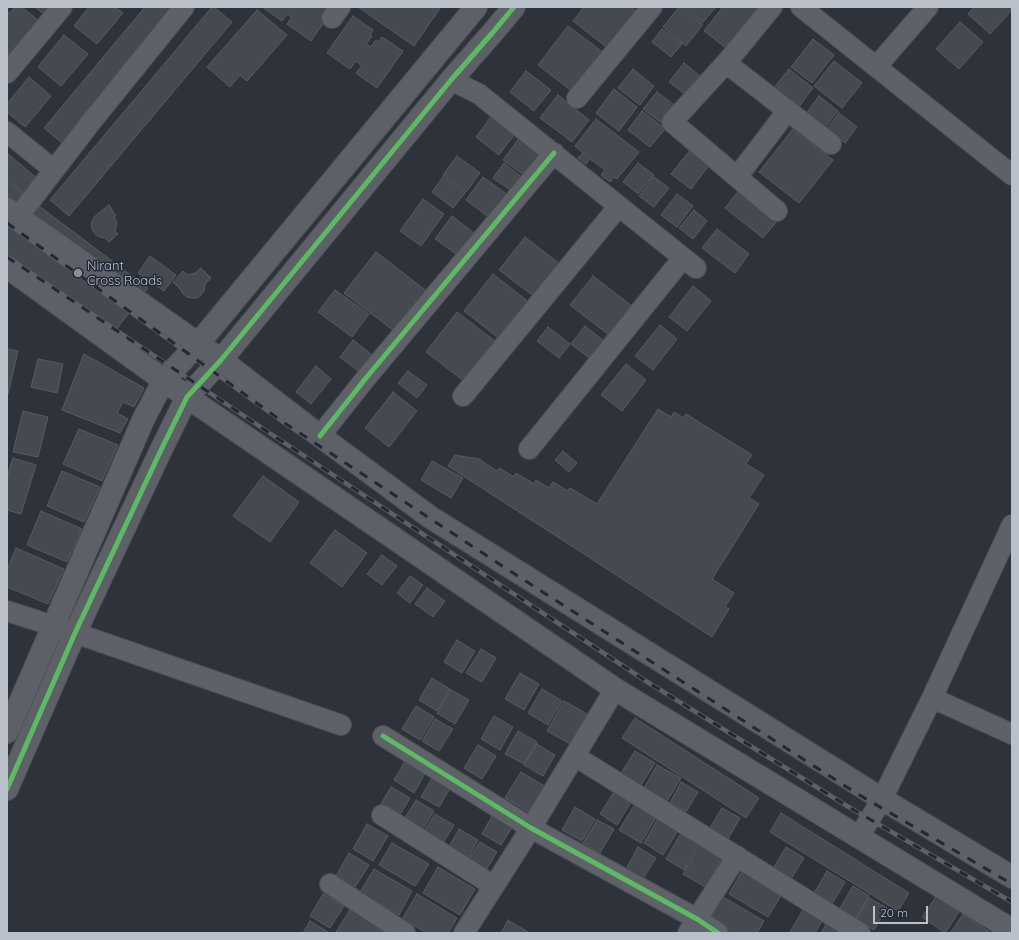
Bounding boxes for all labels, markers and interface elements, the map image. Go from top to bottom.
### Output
place label: Nirant Cross Roads [87,258,162,289]
marker: Nirant Cross Roads [72,267,84,279]
scale bar [875,898,930,924]
text: 20 m [880,905,908,920]

